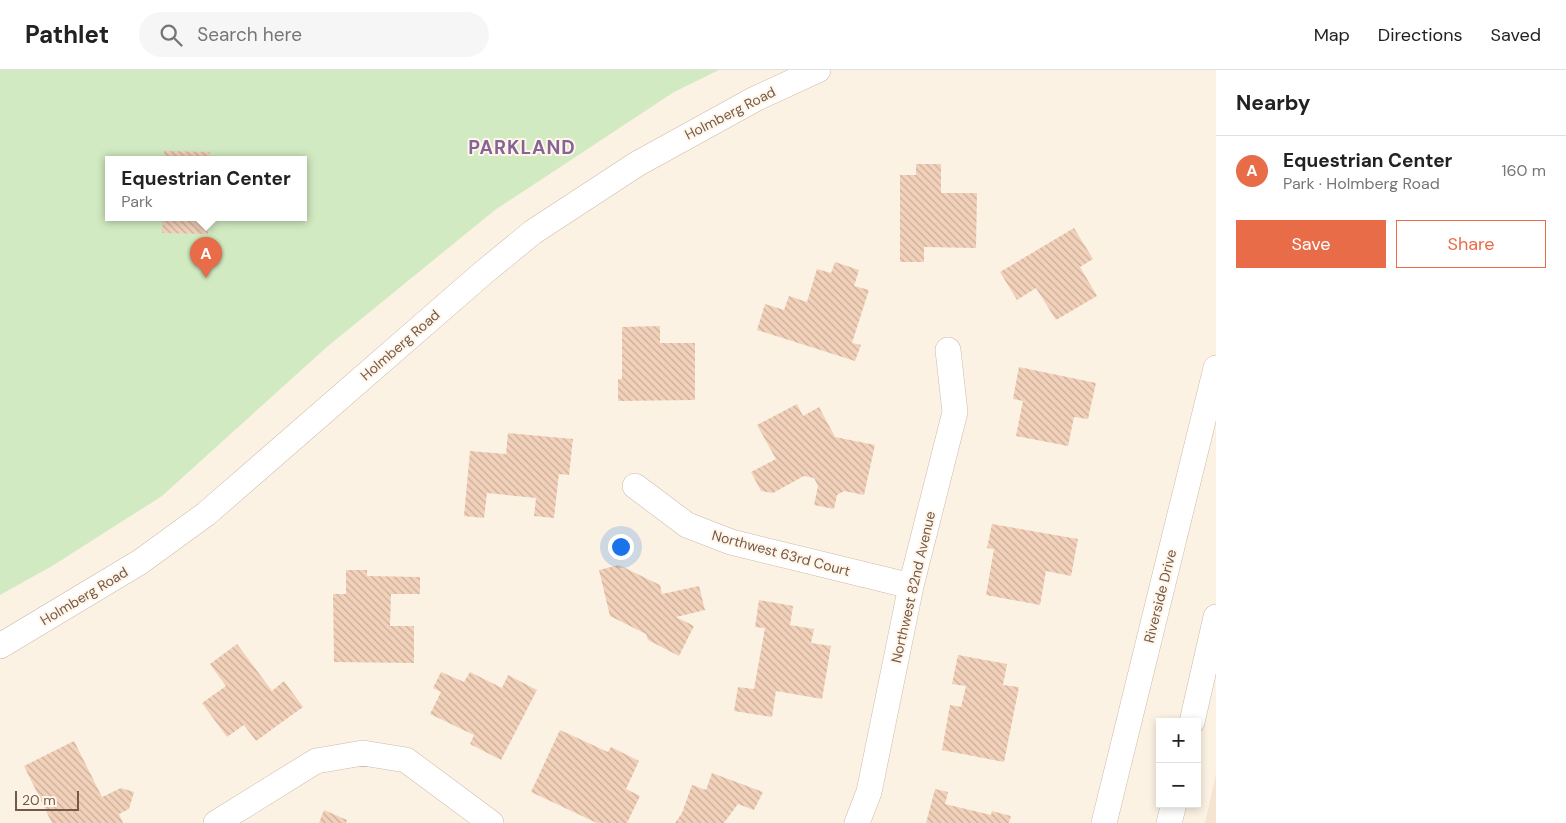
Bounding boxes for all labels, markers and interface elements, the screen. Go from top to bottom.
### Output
search box [139,12,489,57]
text: Pathlet [25,19,109,50]
icon: search [157,21,185,49]
text: Search here [197,22,302,47]
text: Map [1314,23,1350,47]
text: Directions [1378,23,1463,47]
text: Saved [1491,23,1541,47]
street label: Holmberg Road [682,82,778,144]
text: Nearby [1236,89,1310,117]
district label: PARKLAND [468,135,576,160]
text: Equestrian Center [1283,148,1452,173]
popup [105,156,307,221]
text: A [1246,160,1258,181]
text: 160 m [1502,160,1546,181]
text: Equestrian Center [121,166,291,191]
text: Park · Holmberg Road [1283,173,1440,194]
text: Park [121,191,153,212]
button: Save [1236,220,1386,268]
button: Share [1396,220,1546,268]
pin: A [190,237,222,278]
street label: Holmberg Road [357,306,443,384]
street label: Northwest 82nd Avenue [887,509,939,665]
street label: Northwest 63rd Court [710,526,852,580]
your location [608,534,634,560]
street label: Riverside Drive [1140,547,1180,645]
street label: Holmberg Road [37,563,131,629]
map controls [1156,718,1201,808]
button: + [1156,718,1201,763]
button: − [1156,763,1201,808]
scale bar [15,788,79,811]
text: 20 m [22,791,56,809]

